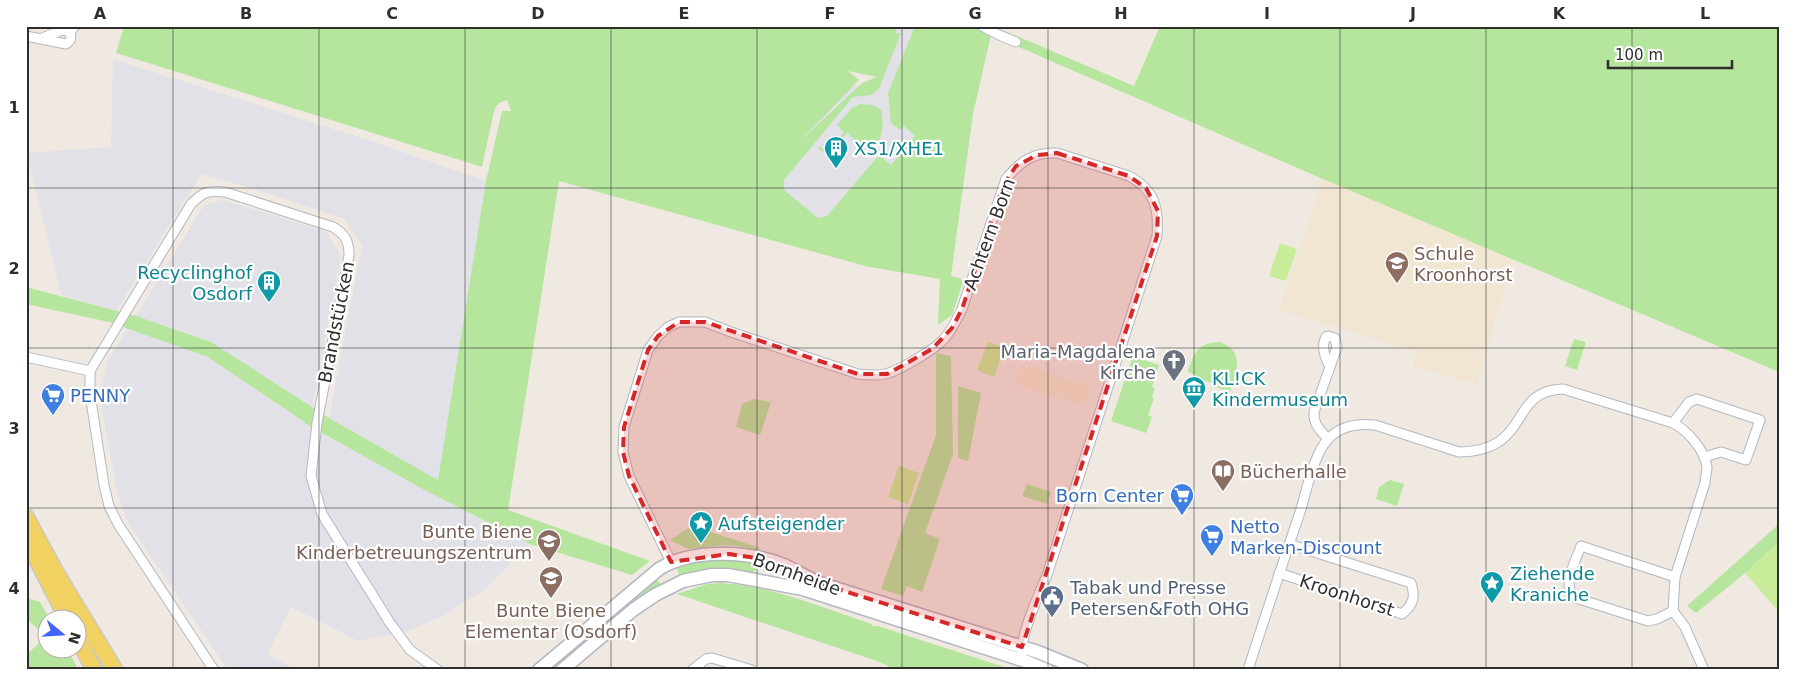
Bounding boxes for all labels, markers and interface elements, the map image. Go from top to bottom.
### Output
text: A [94,4,107,23]
text: B [240,4,252,23]
text: C [386,4,398,23]
text: D [531,4,545,23]
text: E [679,4,689,23]
text: F [825,4,835,23]
text: G [968,4,982,23]
text: H [1114,4,1128,23]
text: I [1264,4,1270,23]
text: J [1409,4,1416,23]
text: K [1553,4,1566,23]
text: L [1700,4,1710,23]
scale bar [1608,38,1731,70]
text: 100 m [1615,46,1663,64]
text: 1 [8,98,20,117]
building icon: XS1/XHE1 [823,135,849,169]
place label: XS1/XHE1 [854,138,944,159]
street label: Achtern Born [959,175,1019,293]
place label: Schule Kroonhorst [1414,243,1513,285]
school or university icon: Schule Kroonhorst [1384,250,1410,284]
text: 2 [8,259,20,278]
street label: Brandstücken [314,259,358,385]
place label: Recyclinghof Osdorf [137,262,253,304]
building icon: Recyclinghof Osdorf [256,269,282,303]
place label: Maria-Magdalena Kirche [1001,341,1156,383]
church icon: Maria-Magdalena Kirche [1161,348,1187,382]
place label: KL!CK Kindermuseum [1212,368,1348,410]
museum icon: KL!CK Kindermuseum [1181,375,1207,409]
supermarket icon: PENNY [40,382,66,416]
place label: PENNY [70,385,131,406]
text: 3 [8,419,20,438]
library icon: Bücherhalle [1210,458,1236,492]
place label: Bücherhalle [1240,461,1347,482]
supermarket icon: Born Center [1169,482,1195,516]
place label: Born Center [1056,485,1165,506]
place icon: Aufsteigender [688,510,714,544]
place label: Aufsteigender [718,513,845,534]
place label: Netto Marken-Discount [1230,516,1382,558]
place label: Bunte Biene Kinderbetreuungszentrum [296,521,532,563]
supermarket icon: Netto Marken-Discount [1199,523,1225,557]
school or university icon: Bunte Biene Kinderbetreuungszentrum [536,528,562,562]
street label: Bornheide [750,548,844,600]
place label: Ziehende Kraniche [1510,563,1595,605]
school or university icon: Bunte Biene Elementar (Osdorf) [538,565,564,599]
street label: Kroonhorst [1297,570,1397,620]
place icon: Ziehende Kraniche [1479,570,1505,604]
place label: Tabak und Presse Petersen&Foth OHG [1069,577,1249,619]
text: 4 [8,579,20,598]
public building icon: Tabak und Presse Petersen&Foth OHG [1039,584,1065,618]
place label: Bunte Biene Elementar (Osdorf) [465,600,637,642]
north arrow [38,608,88,658]
text: N [65,630,84,646]

